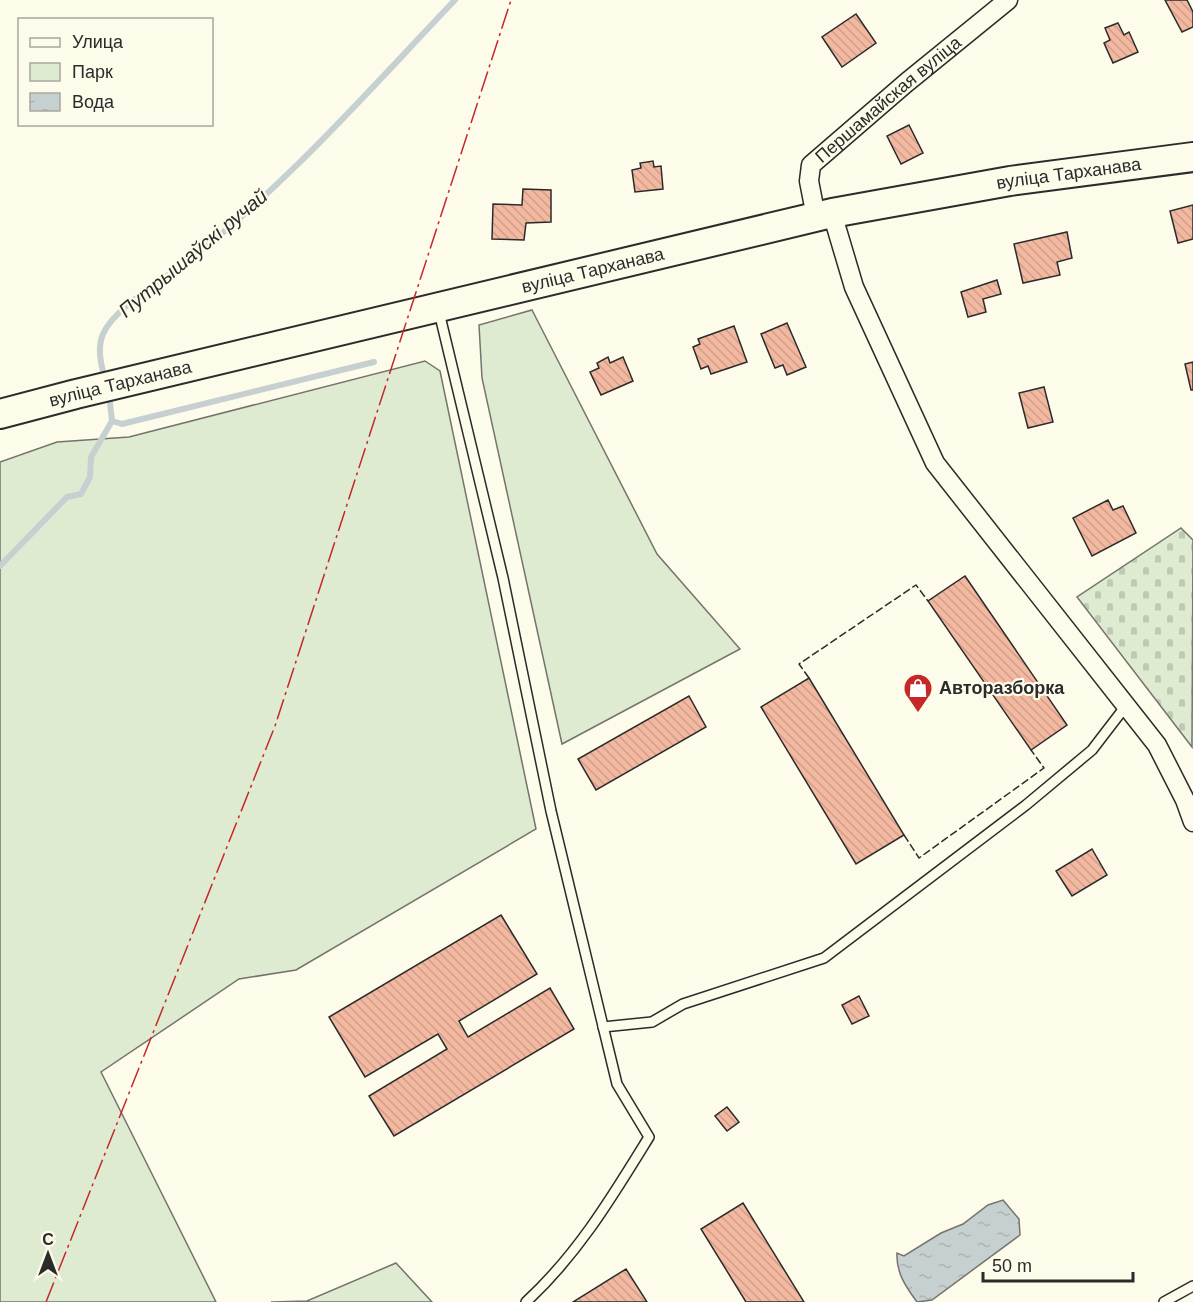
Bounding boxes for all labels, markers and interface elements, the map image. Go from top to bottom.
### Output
legend [18,18,213,126]
text: Улица [72,32,124,52]
street label: Першамайская вуліца [811,32,966,167]
text: Парк [72,62,113,82]
text: Вода [72,92,115,112]
street label: вуліца Тарханава [995,154,1143,193]
water label: Путрышаўскі ручай [114,184,272,322]
street label: вуліца Тарханава [520,243,667,297]
street label: вуліца Тарханава [47,356,194,411]
shop icon: Авторазборка [902,672,934,714]
place label: Авторазборка [939,678,1065,698]
north arrow [18,1224,78,1284]
text: С [42,1231,54,1248]
scale bar [983,1245,1133,1283]
text: 50 m [992,1256,1032,1276]

